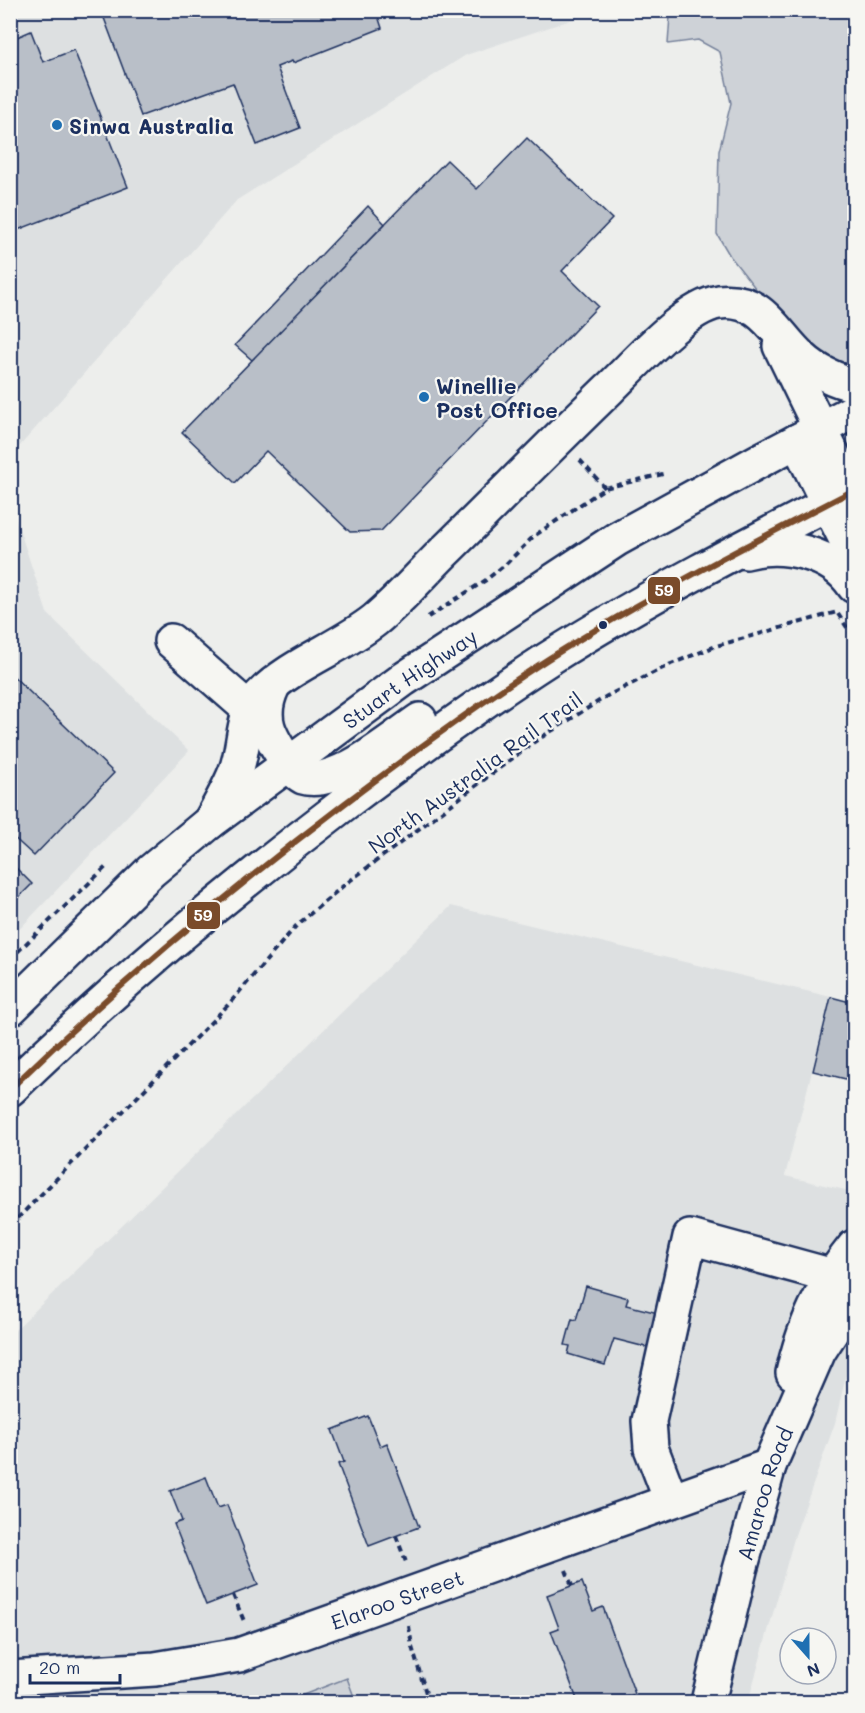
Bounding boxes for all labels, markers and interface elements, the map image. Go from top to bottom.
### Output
place label: Sinwa Australia [69,112,234,139]
marker: Sinwa Australia [50,118,64,132]
place label: Winellie Post Office [436,372,558,423]
marker: Winellie Post Office [417,390,431,404]
line badge: 59 [647,576,681,605]
text: 59 [655,579,674,600]
unlabelled marker [597,619,609,631]
street label: Stuart Highway [336,622,482,734]
street label: North Australia Rail Trail [362,685,588,859]
line badge: 59 [186,901,221,930]
text: 59 [194,904,213,925]
street label: Amaroo Road [730,1422,798,1563]
street label: Elaroo Street [327,1563,467,1635]
north arrow [778,1626,838,1686]
scale bar [30,1647,120,1685]
text: 20 m [39,1655,80,1679]
text: N [804,1658,823,1682]

